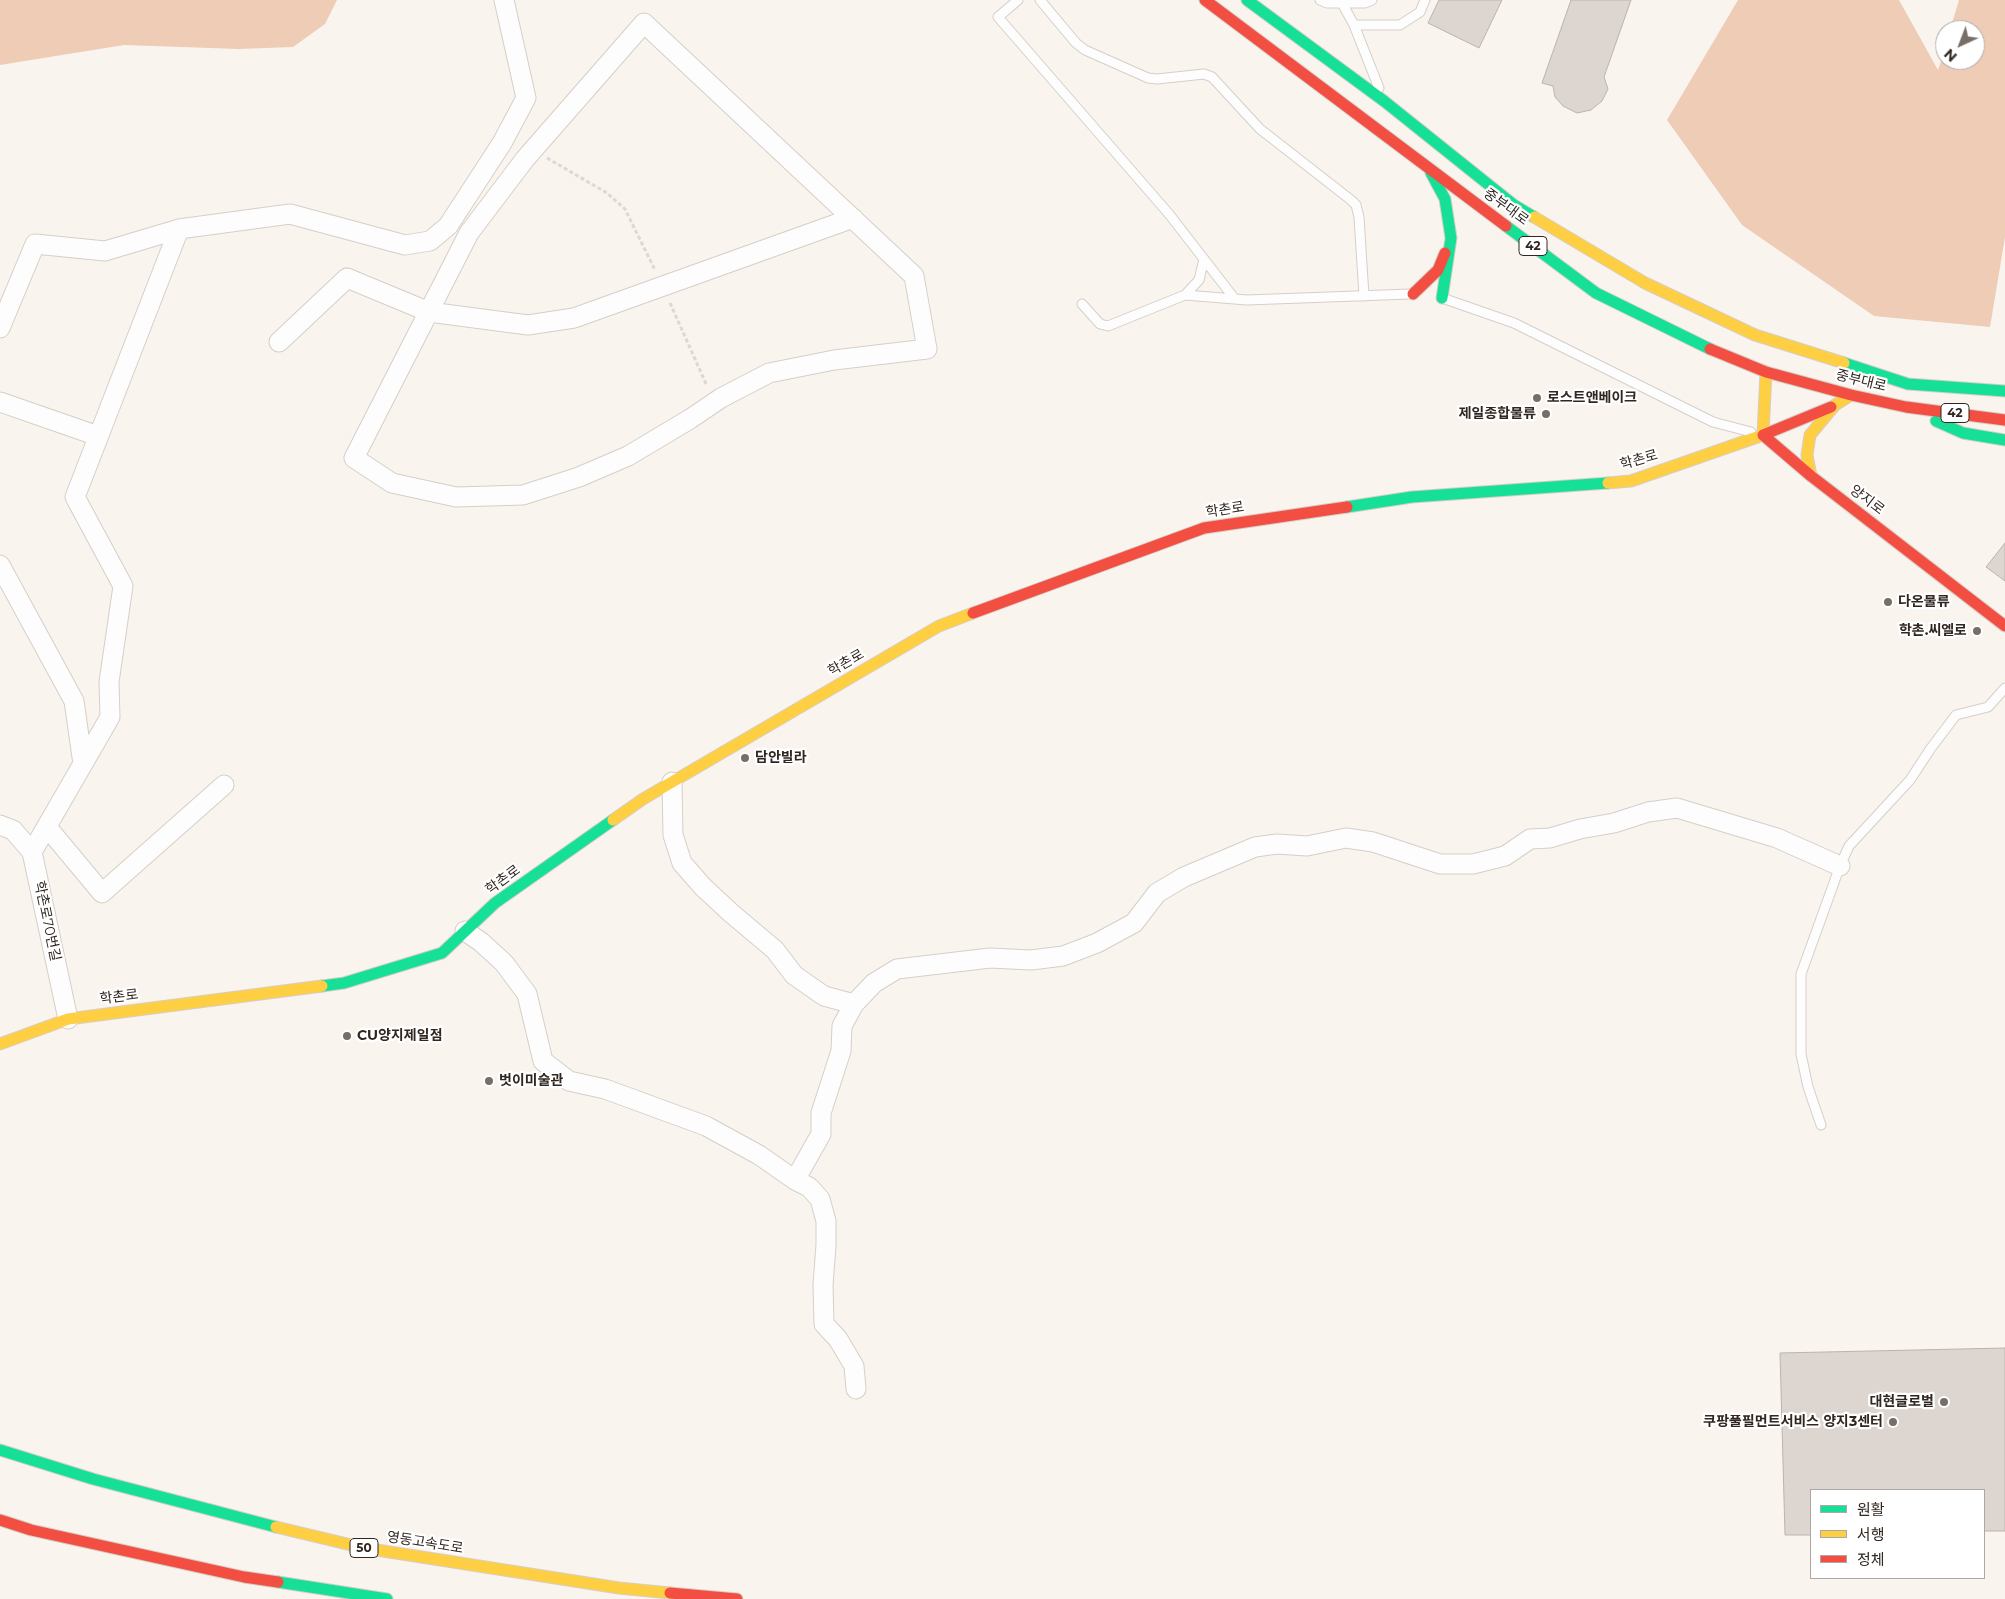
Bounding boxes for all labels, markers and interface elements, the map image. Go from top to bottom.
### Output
north arrow [1935,20,1985,70]
text: N [1940,45,1961,66]
street label: 중부대로 [1480,185,1532,229]
road number: 42 [1519,237,1547,256]
street label: 중부대로 [1834,367,1888,395]
place label: 로스트앤베이크 [1547,390,1637,406]
marker: 로스트앤베이크 [1531,392,1543,404]
road number: 42 [1941,403,1969,422]
place label: 제일종합물류 [1459,406,1536,422]
marker: 제일종합물류 [1540,408,1552,420]
street label: 학촌로 [1618,447,1660,473]
street label: 양지로 [1847,482,1887,518]
street label: 학촌로 [1205,499,1245,521]
place label: 다온물류 [1898,594,1950,610]
marker: 다온물류 [1882,596,1894,608]
place label: 학촌.씨엘로 [1899,623,1967,639]
marker: 학촌.씨엘로 [1971,625,1983,637]
street label: 학촌로 [825,646,867,680]
place label: 담안빌라 [755,750,807,766]
marker: 담안빌라 [739,752,751,764]
street label: 학촌로 [482,862,524,898]
street label: 학촌로70번길 [30,879,64,963]
street label: 학촌로 [99,986,139,1008]
place label: CU양지제일점 [357,1028,443,1044]
marker: CU양지제일점 [341,1030,353,1042]
place label: 벗이미술관 [499,1073,563,1089]
marker: 벗이미술관 [483,1075,495,1087]
place label: 대현글로벌 [1870,1394,1934,1410]
marker: 대현글로벌 [1938,1396,1950,1408]
place label: 쿠팡풀필먼트서비스 양지3센터 [1703,1414,1883,1430]
marker: 쿠팡풀필먼트서비스 양지3센터 [1887,1416,1899,1428]
legend [1810,1489,1985,1579]
text: 원활 [1857,1500,1885,1519]
text: 서행 [1857,1525,1885,1544]
street label: 영동고속도로 [386,1529,464,1557]
road number: 50 [350,1539,378,1558]
text: 정체 [1857,1550,1885,1569]

